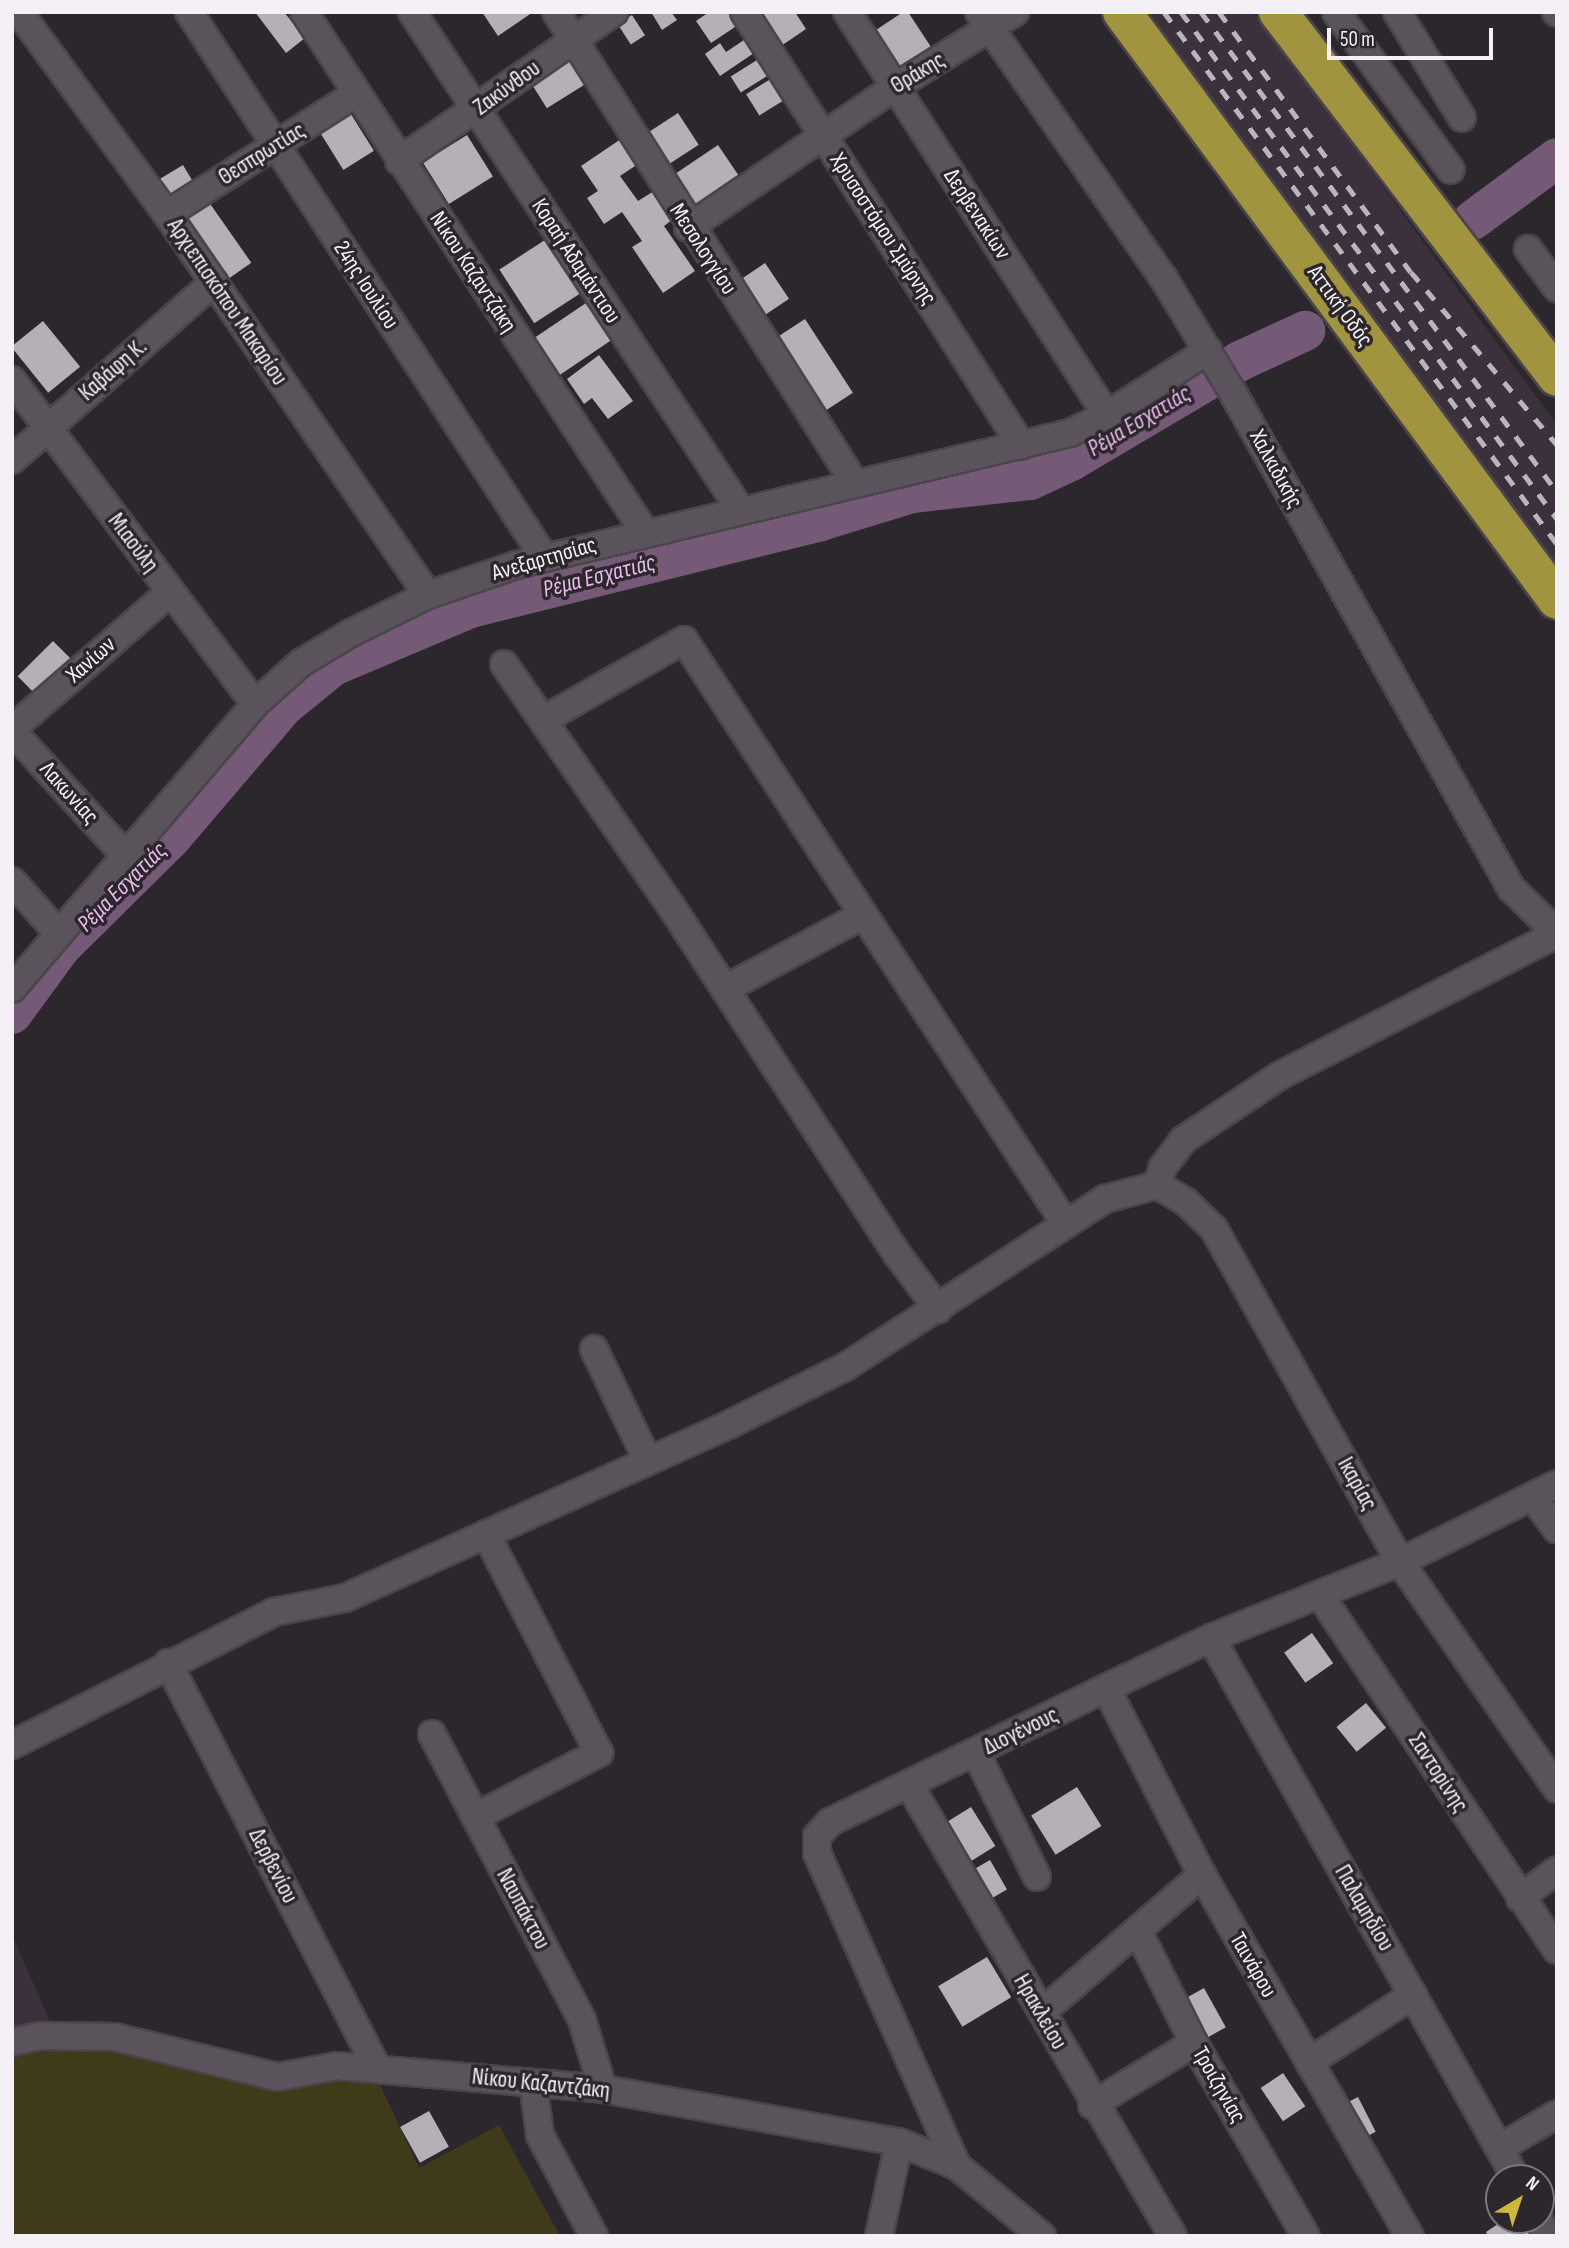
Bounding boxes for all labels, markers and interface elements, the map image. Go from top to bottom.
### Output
scale bar [1331,14,1497,58]
text: 50 m [1340,27,1375,52]
street label: Θράκης [886,46,950,100]
street label: Ζακύνθου [468,55,546,121]
street label: Θεσπρωτίας [214,117,310,191]
street label: Χρυσοστόμου Σμύρνης [824,148,942,310]
street label: Δερβενακίων [938,164,1016,264]
street label: Κοραή Αδαμάντιου [525,193,627,329]
street label: Μεσολογγίου [663,198,743,300]
street label: Νίκου Καζαντζάκη [424,206,522,338]
street label: Αρχιεπισκόπου Μακαρίου [161,213,293,391]
street label: 24ης Ιουλίου [327,236,405,334]
street label: Αττική Οδός [1301,260,1379,352]
street label: Καβάφη Κ. [73,333,153,407]
water label: Ρέμα Εσχατιάς [1082,379,1196,463]
street label: Χαλκιδικής [1243,425,1309,513]
street label: Μιαούλη [102,508,164,578]
street label: Ανεξαρτησίας [489,531,599,587]
water label: Ρέμα Εσχατιάς [540,548,658,604]
street label: Χανίων [61,631,121,689]
street label: Λακωνίας [34,756,104,830]
water label: Ρέμα Εσχατιάς [71,836,173,938]
street label: Ικαρίας [1331,1453,1383,1515]
street label: Διογένους [979,1701,1063,1761]
street label: Σαντορίνης [1402,1728,1474,1818]
street label: Δερβενίου [242,1824,304,1908]
street label: Παλαμηδίου [1328,1860,1400,1956]
street label: Ναυπάκτου [490,1864,556,1954]
street label: Ταινάρου [1223,1928,1283,2002]
street label: Ηρακλείου [1007,1969,1073,2055]
street label: Τροιζηνίας [1186,2042,1252,2128]
street label: Νίκου Καζαντζάκη [471,2063,611,2105]
north arrow [1485,2164,1555,2234]
text: N [1521,2172,1543,2196]

